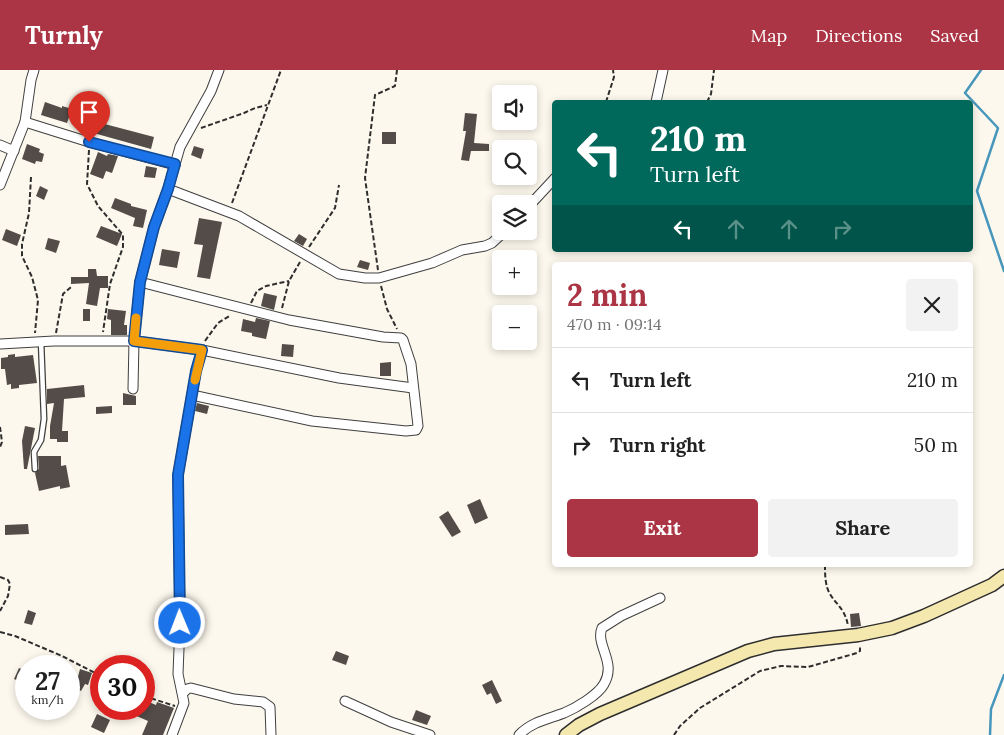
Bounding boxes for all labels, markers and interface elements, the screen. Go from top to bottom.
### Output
text: Turnly [25,20,103,51]
text: Map [751,24,787,47]
text: Directions [815,24,902,47]
text: Saved [930,24,979,47]
map controls [492,85,537,350]
button: sound [492,85,537,130]
pin [68,91,110,142]
icon: arrive [75,98,103,126]
text: 210 m [650,116,747,161]
icon: left [567,120,632,185]
button: search [492,140,537,185]
text: Turn left [650,160,740,188]
button: layers [492,195,537,240]
icon: left [669,215,697,243]
icon: ahead [722,215,750,243]
icon: ahead [775,215,803,243]
icon: right [828,215,856,243]
button: + [492,250,537,295]
text: 2 min [567,276,647,314]
button: close [906,279,958,331]
button: − [492,305,537,350]
text: 470 m · 09:14 [567,314,662,334]
icon: left [567,366,595,394]
text: Turn left [610,368,691,392]
text: 210 m [907,368,958,392]
icon: right [567,431,595,459]
text: Turn right [610,433,706,457]
text: 50 m [914,433,958,457]
button: Exit [567,499,758,557]
button: Share [768,499,958,557]
position arrow [153,596,205,648]
speed limit sign: 30 [90,655,155,720]
text: 27 [35,665,60,697]
text: km/h [31,692,64,707]

